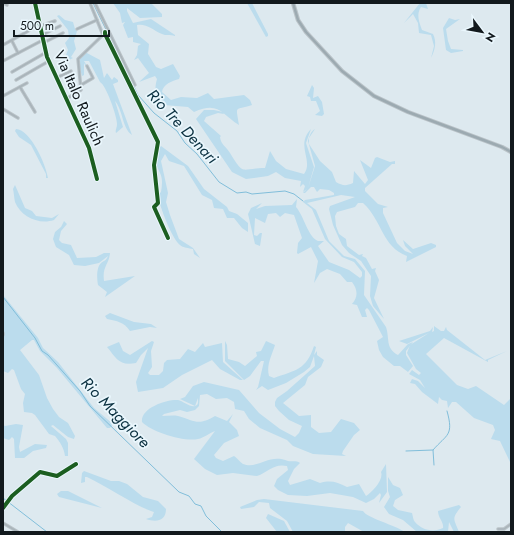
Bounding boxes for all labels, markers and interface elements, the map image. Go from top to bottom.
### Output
scale bar [14,12,109,38]
north arrow [462,12,502,52]
text: 500 m [20,17,54,35]
text: N [481,29,500,45]
street label: Via Italo Raulich [48,47,110,149]
water label: Rio Tre Denari [142,84,224,170]
water label: Rio Maggiore [76,372,155,453]

